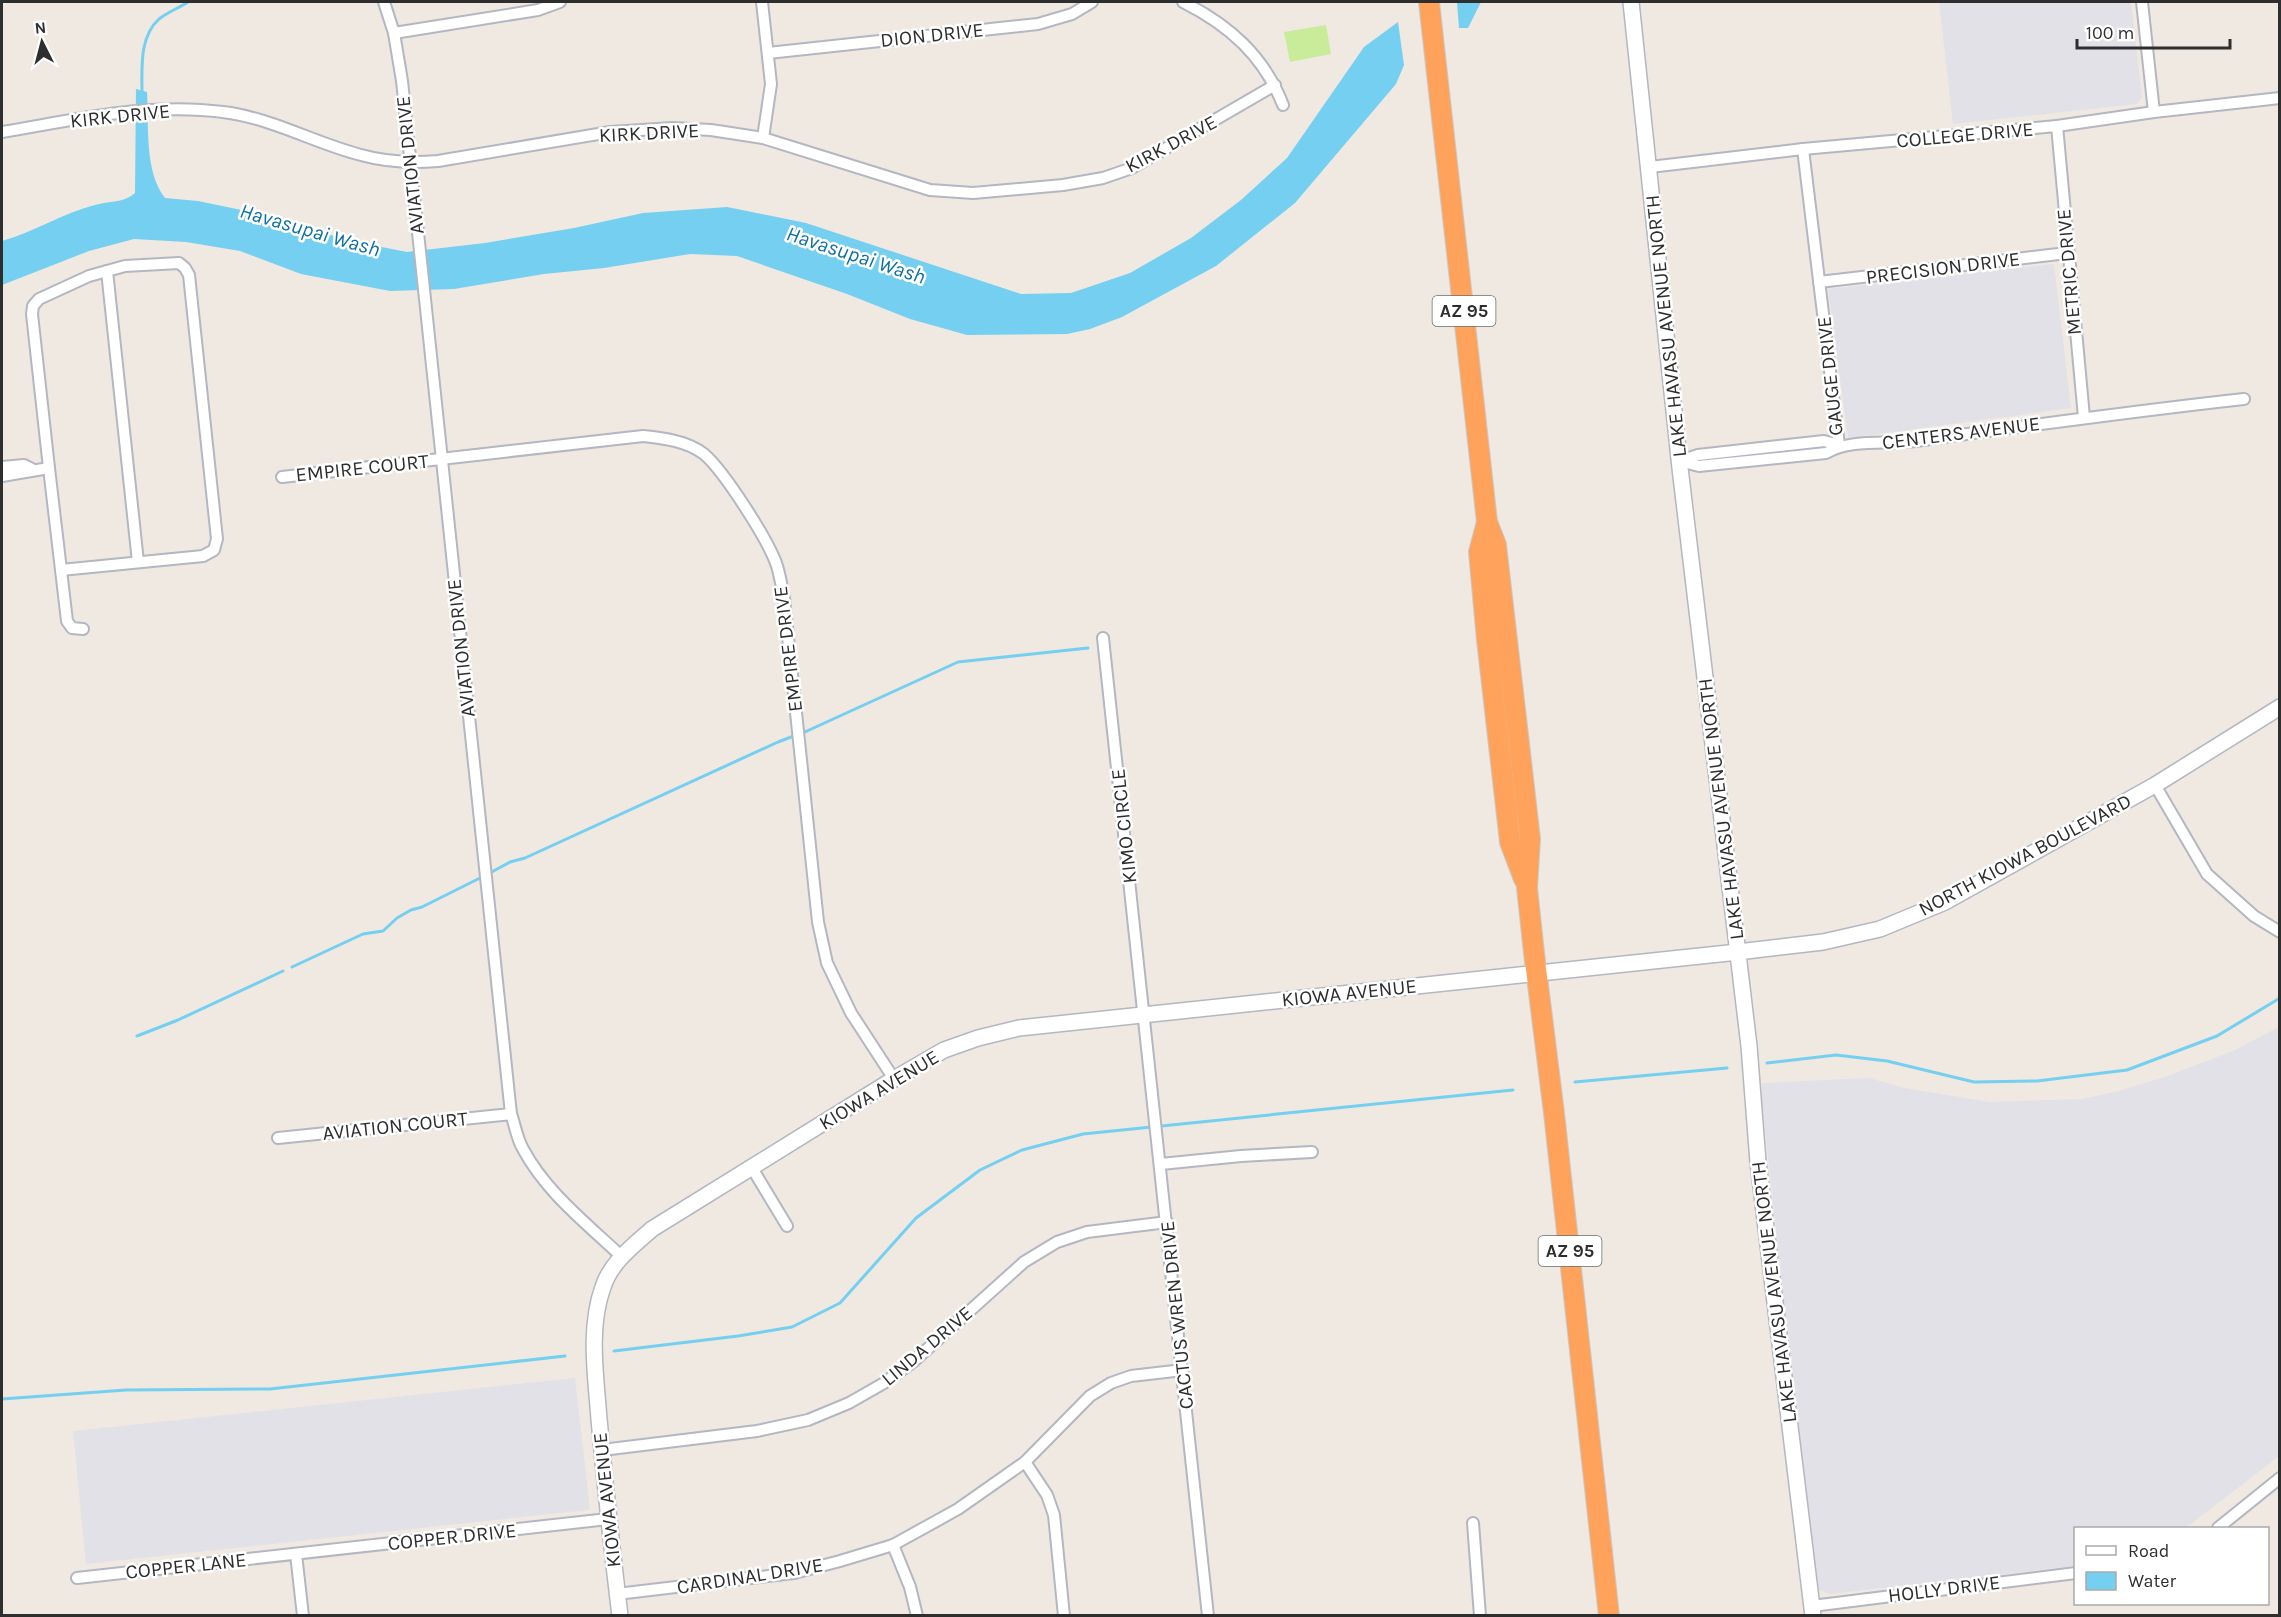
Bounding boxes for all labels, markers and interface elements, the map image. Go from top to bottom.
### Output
north arrow [12,12,72,72]
scale bar [2077,12,2230,50]
text: N [34,18,47,38]
street label: DION DRIVE [879,18,985,52]
text: 100 m [2086,22,2134,44]
street label: AVIATION DRIVE [391,95,429,235]
street label: KIRK DRIVE [69,99,171,133]
street label: KIRK DRIVE [1121,110,1221,178]
street label: COLLEGE DRIVE [1895,118,2035,152]
street label: KIRK DRIVE [598,119,700,147]
street label: LAKE HAVASU AVENUE NORTH [1641,194,1691,458]
water label: Havasupai Wash [237,198,383,262]
street label: METRIC DRIVE [2052,208,2086,336]
water label: Havasupai Wash [783,221,929,289]
street label: PRECISION DRIVE [1865,247,2021,289]
road number: AZ 95 [1432,296,1496,326]
street label: GAUGE DRIVE [1812,315,1848,437]
street label: CENTERS AVENUE [1881,412,2041,454]
street label: EMPIRE COURT [294,450,430,486]
street label: AVIATION DRIVE [442,578,480,718]
street label: EMPIRE DRIVE [769,585,807,713]
street label: LAKE HAVASU AVENUE NORTH [1694,677,1748,941]
street label: KIMO CIRCLE [1107,767,1141,885]
street label: NORTH KIOWA BOULEVARD [1915,789,2135,921]
street label: KIOWA AVENUE [1280,974,1418,1012]
street label: KIOWA AVENUE [815,1045,943,1135]
street label: AVIATION COURT [321,1107,469,1145]
street label: LAKE HAVASU AVENUE NORTH [1747,1160,1801,1424]
street label: CACTUS WREN DRIVE [1156,1220,1198,1410]
road number: AZ 95 [1538,1236,1602,1266]
street label: LINDA DRIVE [877,1301,977,1391]
street label: KIOWA AVENUE [588,1431,626,1569]
street label: COPPER DRIVE [387,1519,517,1555]
legend [2074,1527,2269,1605]
text: Road [2128,1540,2169,1562]
street label: COPPER LANE [124,1548,248,1584]
street label: CARDINAL DRIVE [675,1553,825,1599]
text: Water [2128,1570,2176,1592]
street label: HOLLY DRIVE [1887,1571,2001,1607]

